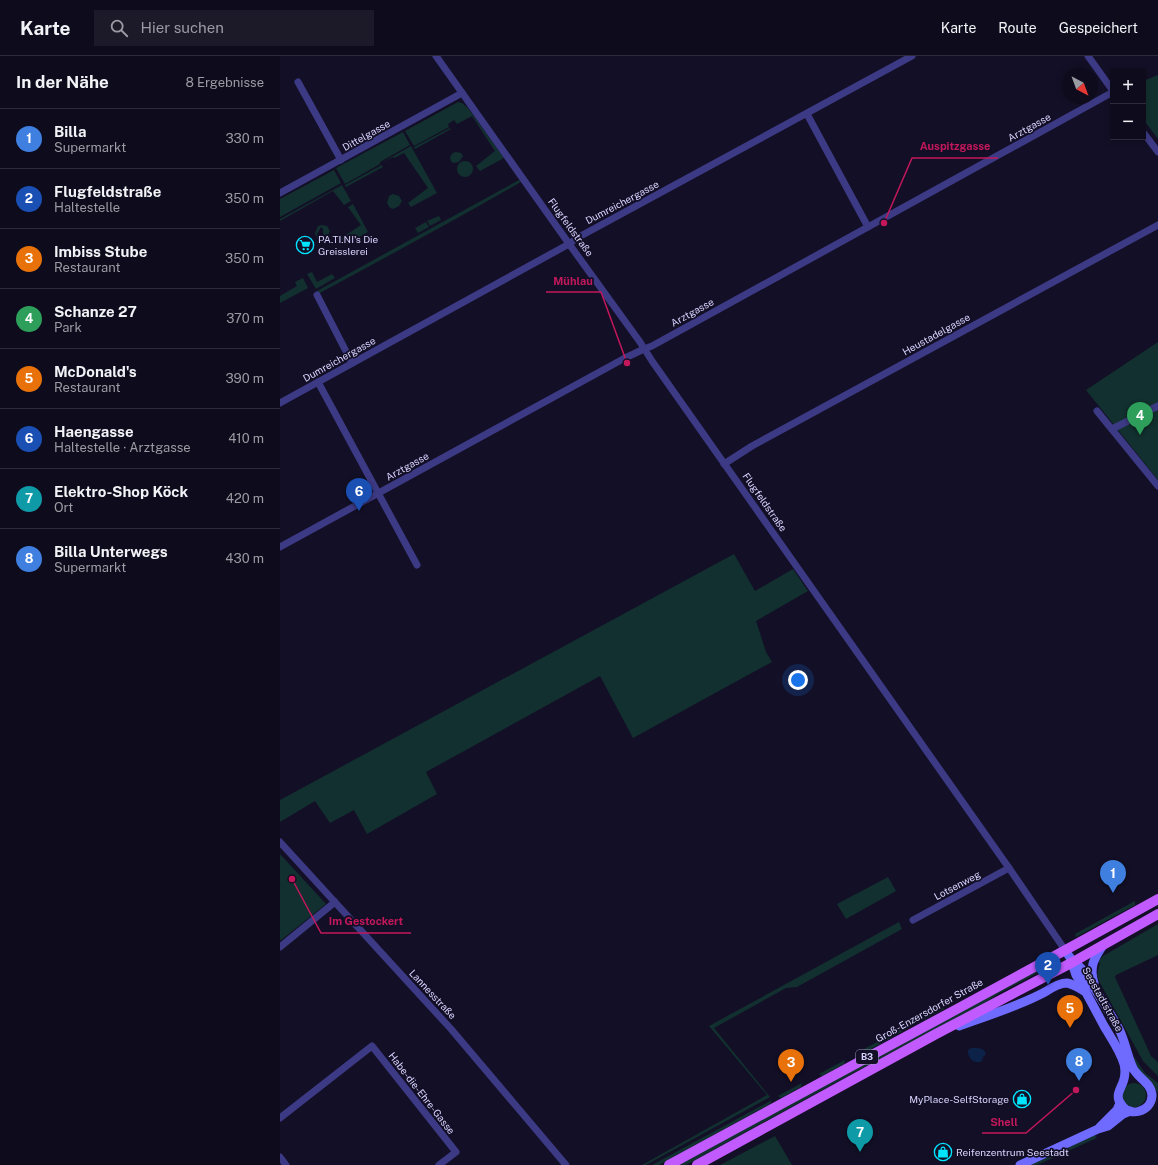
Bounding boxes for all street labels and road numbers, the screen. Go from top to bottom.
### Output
street label: Arztgasse [1005,110,1053,144]
street label: Dittelgasse [340,117,392,153]
street label: Dumreichergasse [583,177,661,226]
street label: Flugfeldstraße [546,196,596,259]
street label: Arztgasse [668,295,716,329]
street label: Heustadelgasse [900,310,972,358]
street label: Dumreichergasse [301,334,378,384]
street label: Arztgasse [383,449,431,483]
street label: Flugfeldstraße [740,470,790,534]
street label: Lotsenweg [932,868,982,902]
street label: Seestadtstraße [1080,965,1126,1034]
street label: Lannesstraße [407,967,459,1021]
street label: Groß-Enzersdorfer Straße [873,975,985,1045]
street label: Habe-die-Ehre-Gasse [386,1050,458,1137]
road number: B3 [856,1050,878,1064]

